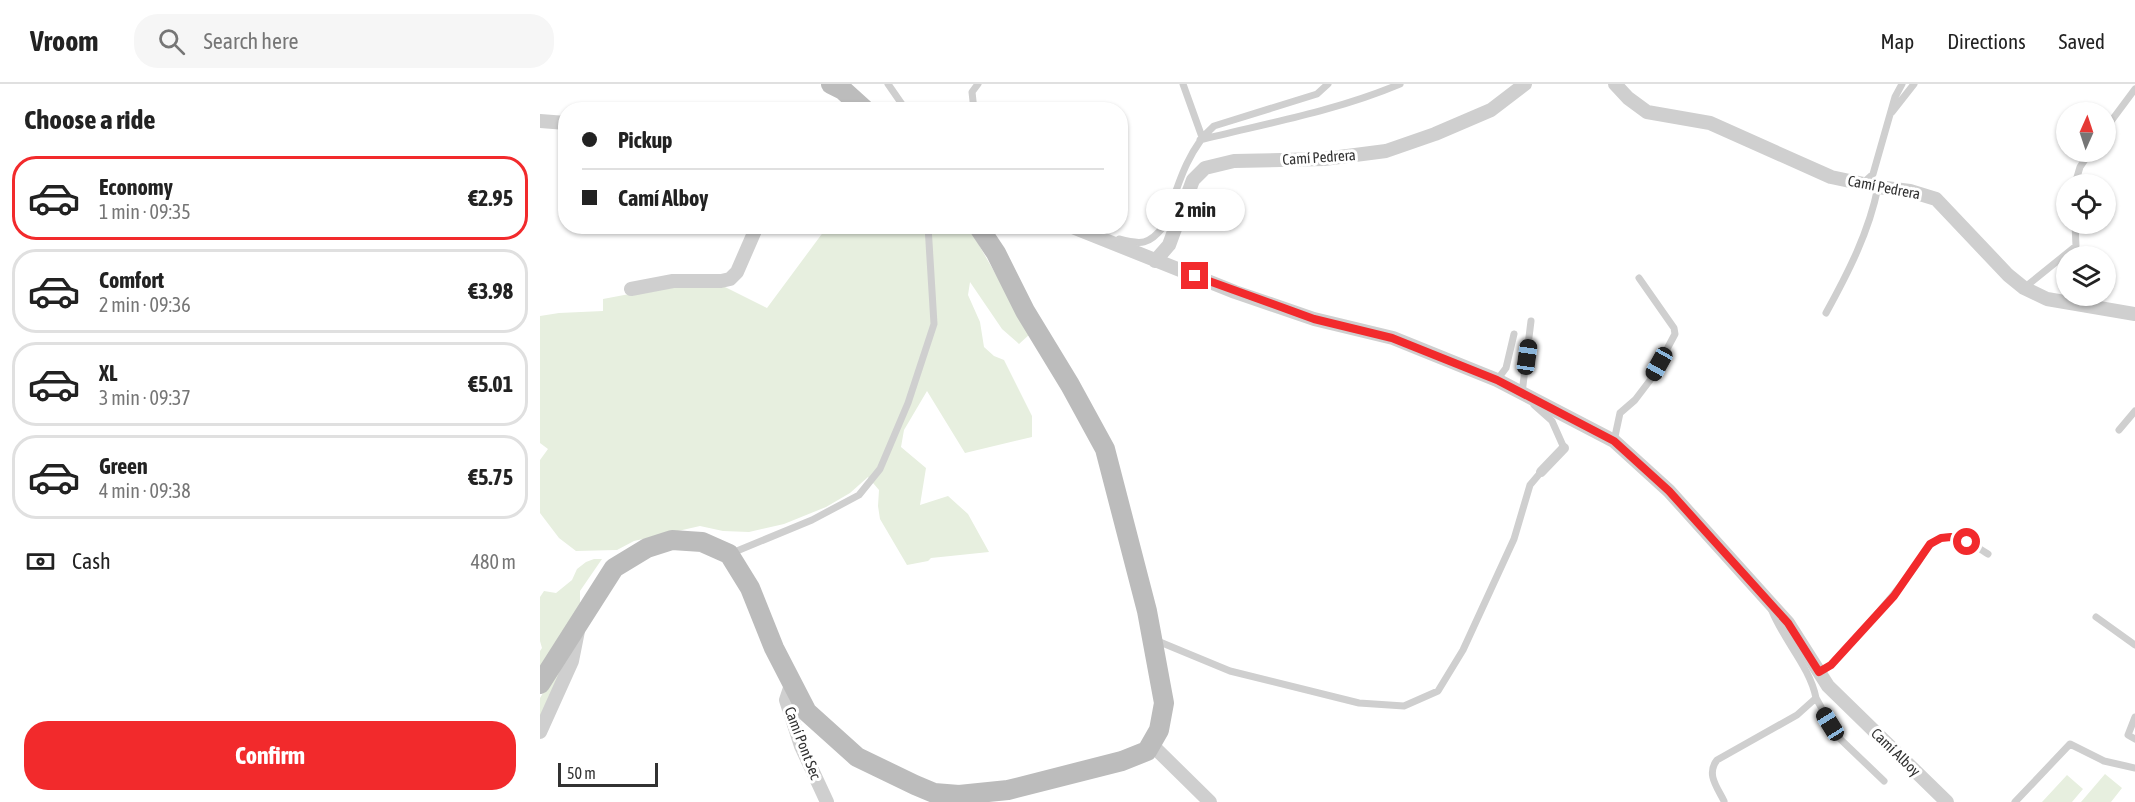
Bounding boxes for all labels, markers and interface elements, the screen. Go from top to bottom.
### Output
search box [134,14,554,68]
text: Vroom [30,25,98,57]
icon: search [155,25,188,58]
text: Search here [203,28,298,54]
text: Map [1880,29,1914,53]
text: Directions [1947,29,2026,53]
text: Saved [2059,29,2105,53]
north arrow [2056,102,2116,162]
map controls [2056,102,2116,306]
text: Choose a ride [24,104,156,135]
text: Pickup [618,127,673,153]
street label: Camí Pedrera [1282,146,1356,168]
icon: car [27,171,81,225]
street label: Camí Pedrera [1846,172,1922,202]
text: Economy [99,174,173,200]
button: locate [2056,174,2116,234]
text: €2.95 [468,185,513,211]
text: Camí Alboy [618,185,708,211]
callout: 2 min [1146,189,1244,231]
text: 2 min [1175,198,1216,221]
text: 1 min · 09:35 [99,200,191,223]
button: layers [2056,246,2116,306]
route end [1181,262,1208,289]
icon: car [27,264,81,318]
text: Comfort [99,267,164,293]
text: €3.98 [468,278,513,304]
text: 2 min · 09:36 [99,293,191,316]
car [1516,338,1538,376]
car [1642,344,1676,384]
icon: car [27,357,81,411]
text: XL [99,360,117,386]
text: €5.01 [468,371,513,397]
text: 3 min · 09:37 [99,386,191,409]
icon: car [27,450,81,504]
text: Green [99,453,148,479]
text: €5.75 [468,464,513,490]
text: 4 min · 09:38 [99,479,191,502]
route start [1953,528,1980,555]
icon: cash [24,545,57,578]
text: Cash [72,548,111,574]
text: 480 m [471,550,516,573]
street label: Camí Pont Sec [781,704,825,782]
car [1813,704,1847,744]
button: Confirm [24,721,516,790]
street label: Camí Alboy [1868,725,1924,779]
scale bar [558,760,658,788]
text: 50 m [567,764,596,782]

